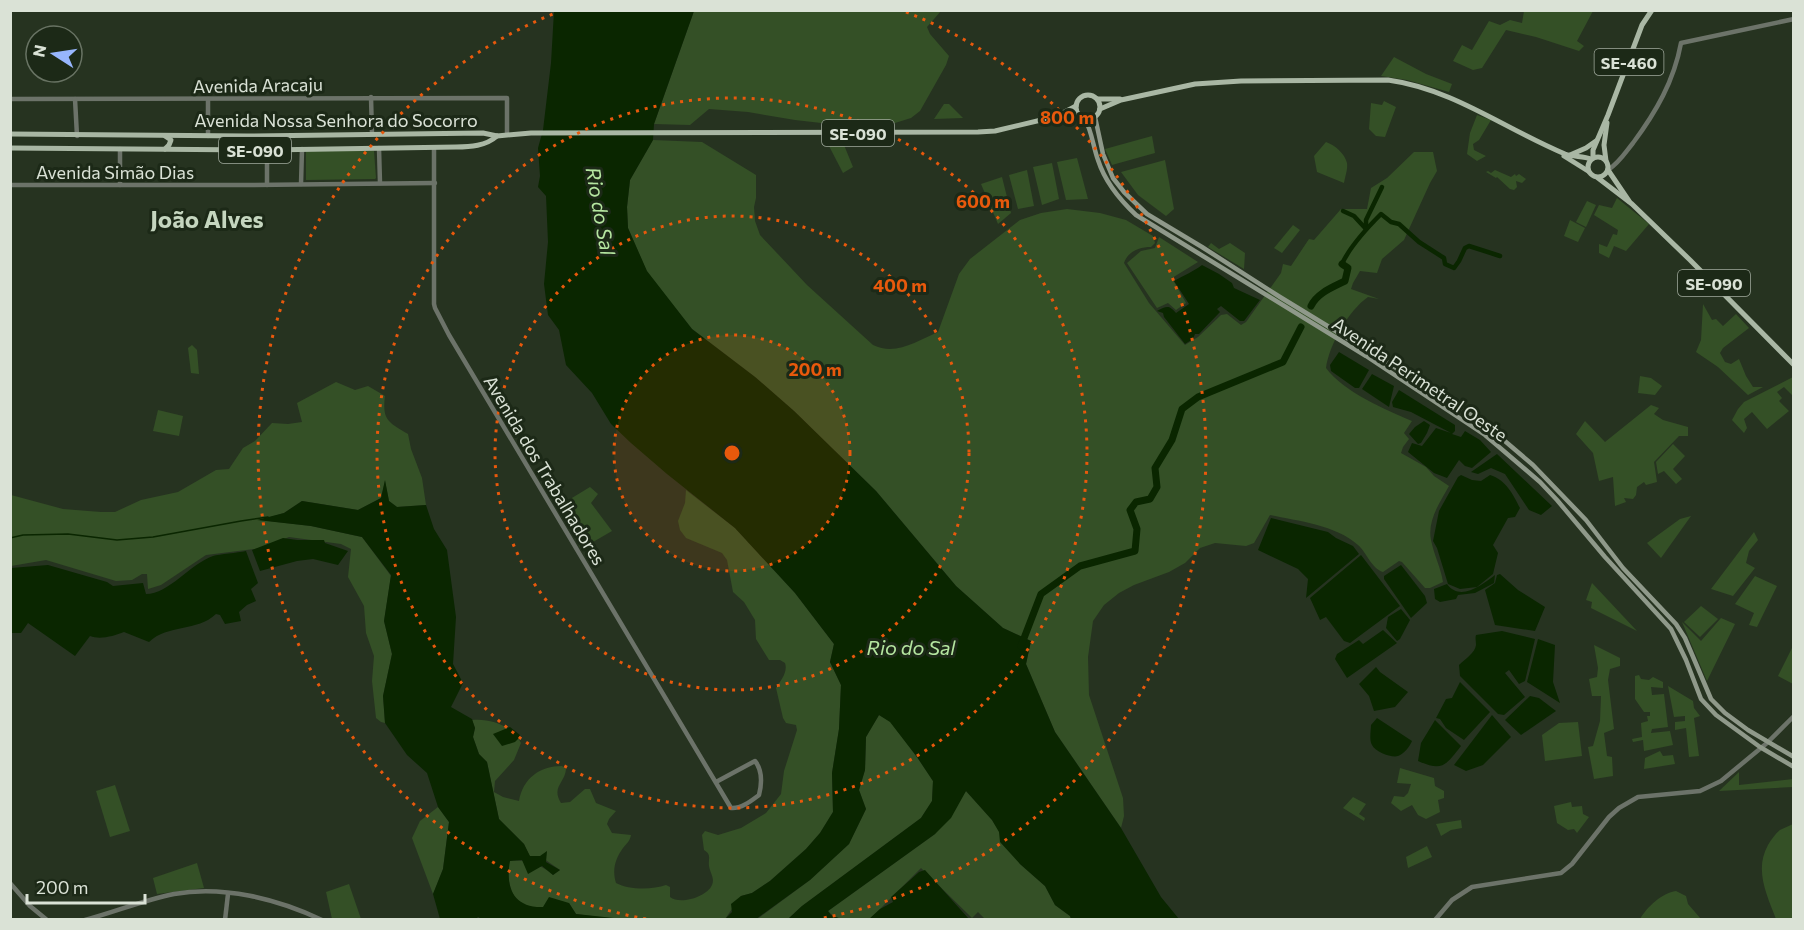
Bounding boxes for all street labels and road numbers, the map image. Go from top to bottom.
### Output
road number: SE-460 [1594,49,1664,75]
street label: Avenida Aracaju [193,73,323,97]
street label: Avenida Nossa Senhora do Socorro [194,109,478,131]
road number: SE-090 [822,120,894,146]
road number: SE-090 [219,137,291,163]
street label: Avenida Simão Dias [36,161,194,183]
road number: SE-090 [1678,270,1750,296]
street label: Avenida Perimetral Oeste [1328,312,1512,446]
street label: Avenida dos Trabalhadores [480,371,610,569]

